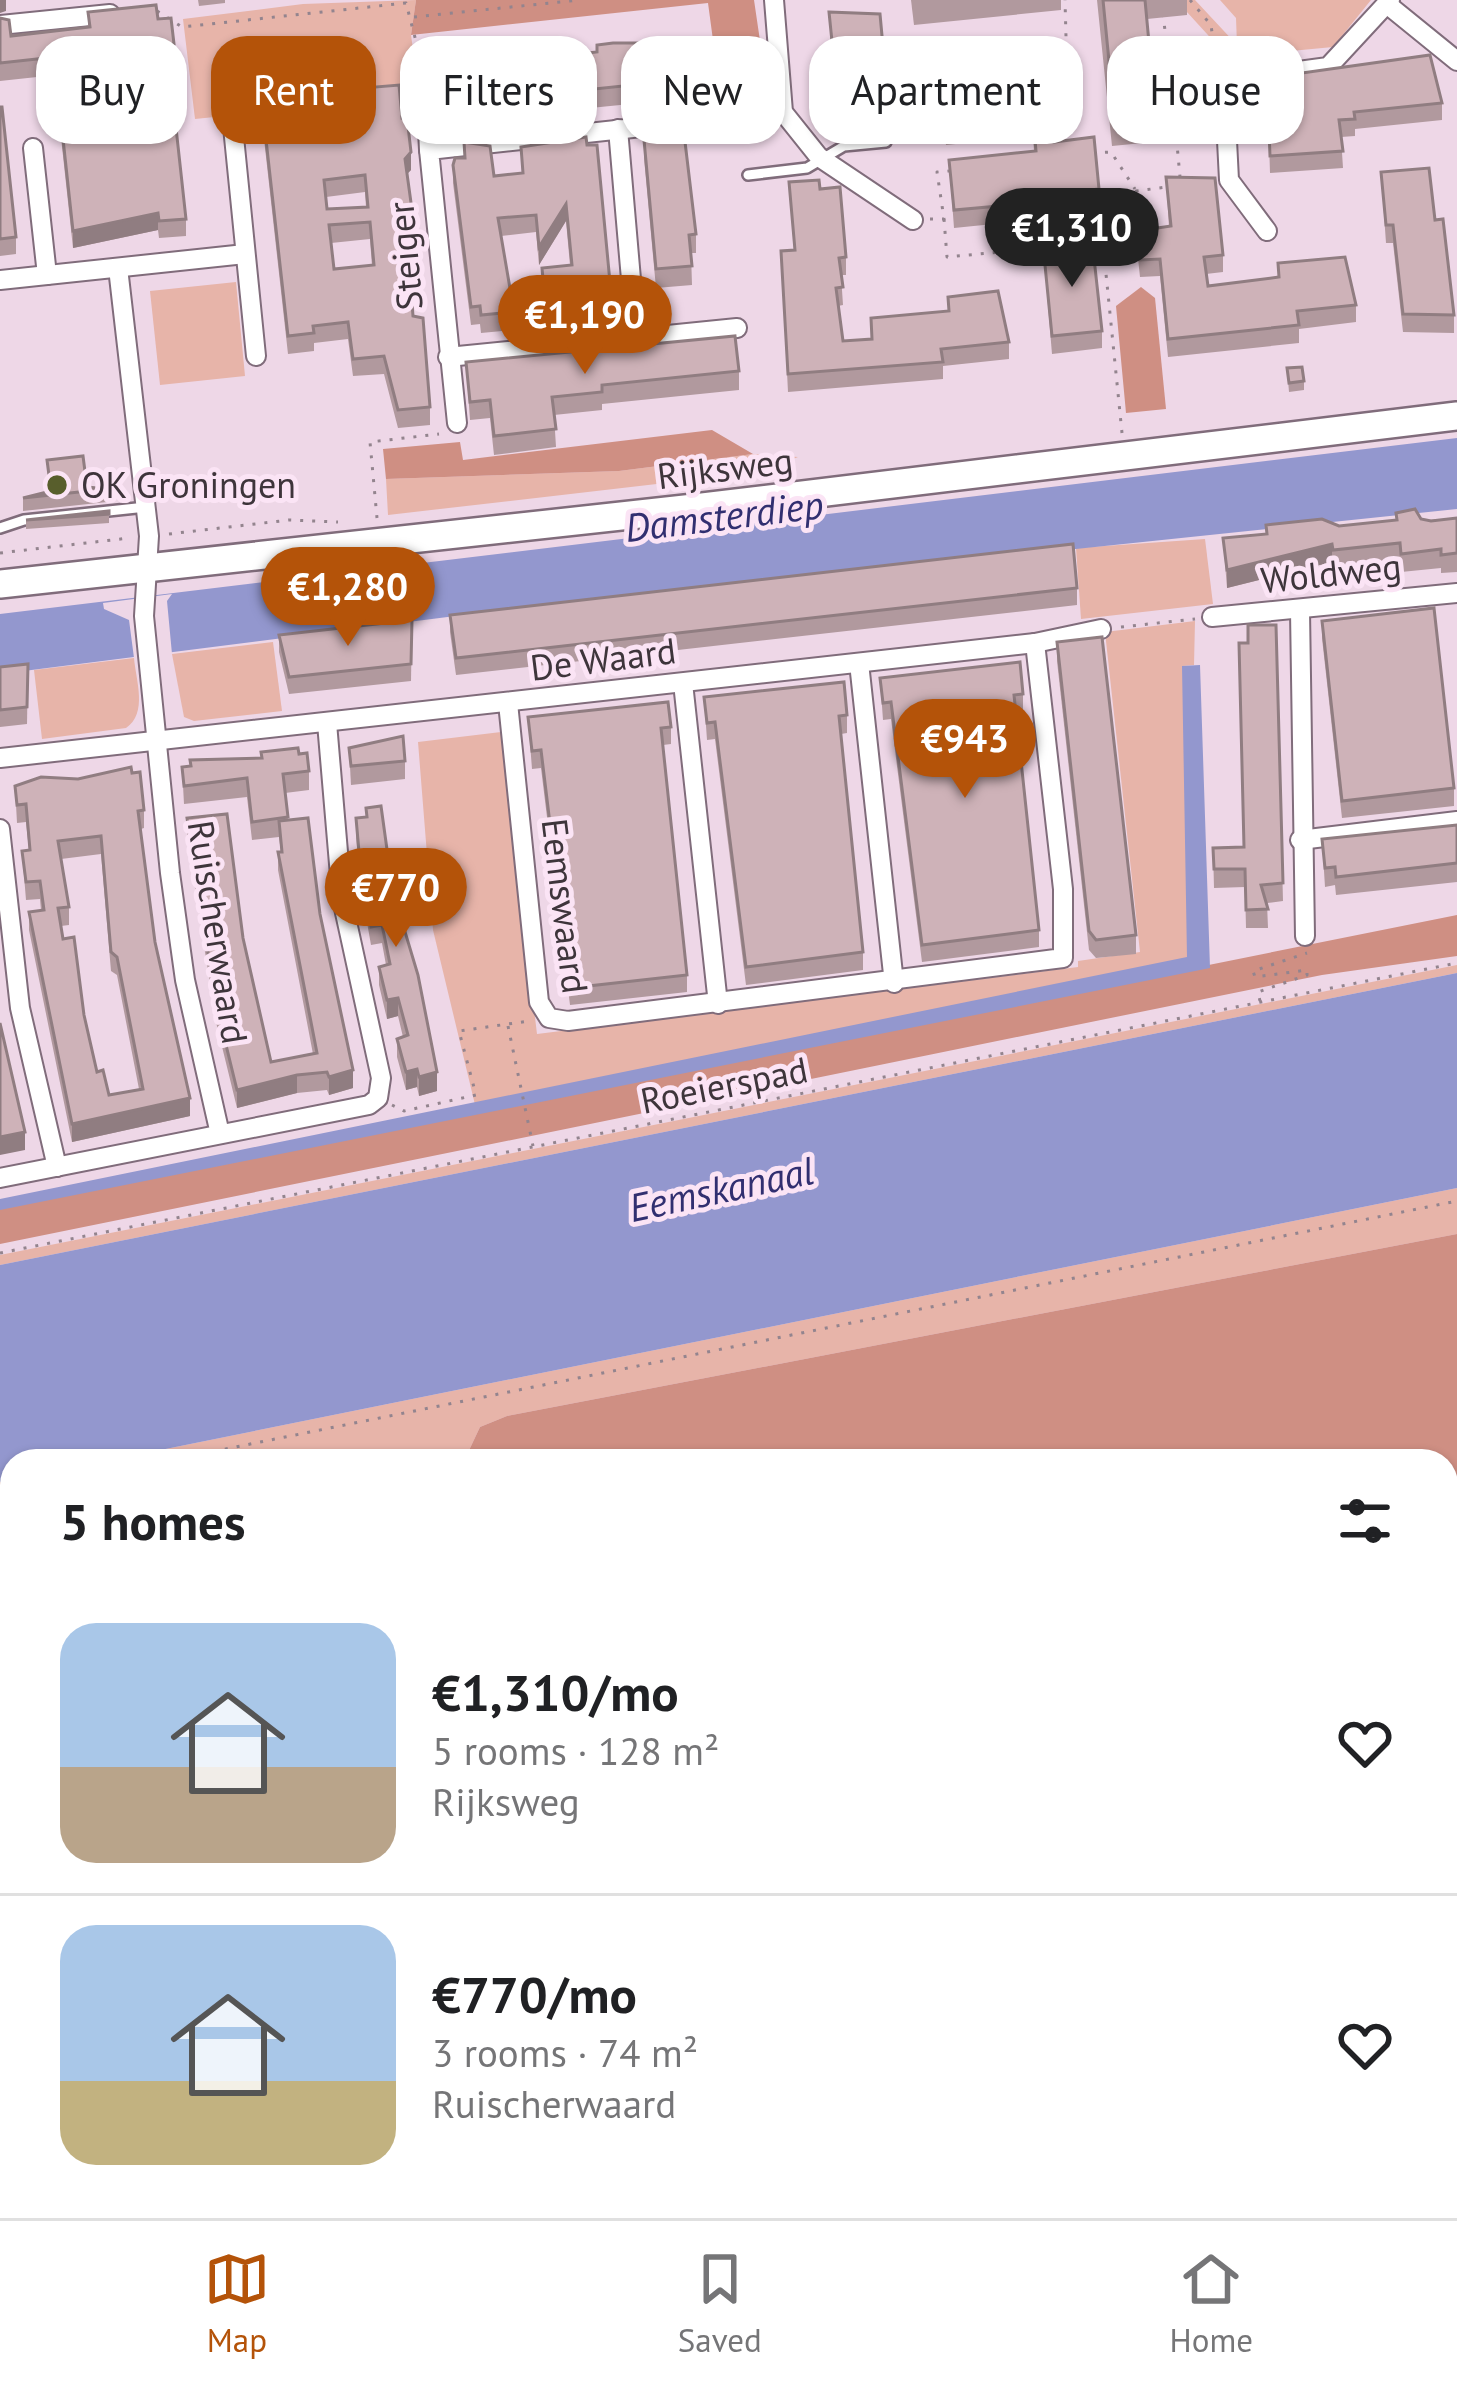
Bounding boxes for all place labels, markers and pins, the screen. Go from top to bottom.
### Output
pin: €1,310 [974,188,1170,290]
pin: €1,190 [487,275,683,377]
place label: OK Groningen [81,461,296,508]
marker: OK Groningen [44,472,70,498]
pin: €1,280 [250,547,446,649]
pin: €943 [894,699,1036,801]
pin: €770 [325,848,467,950]

